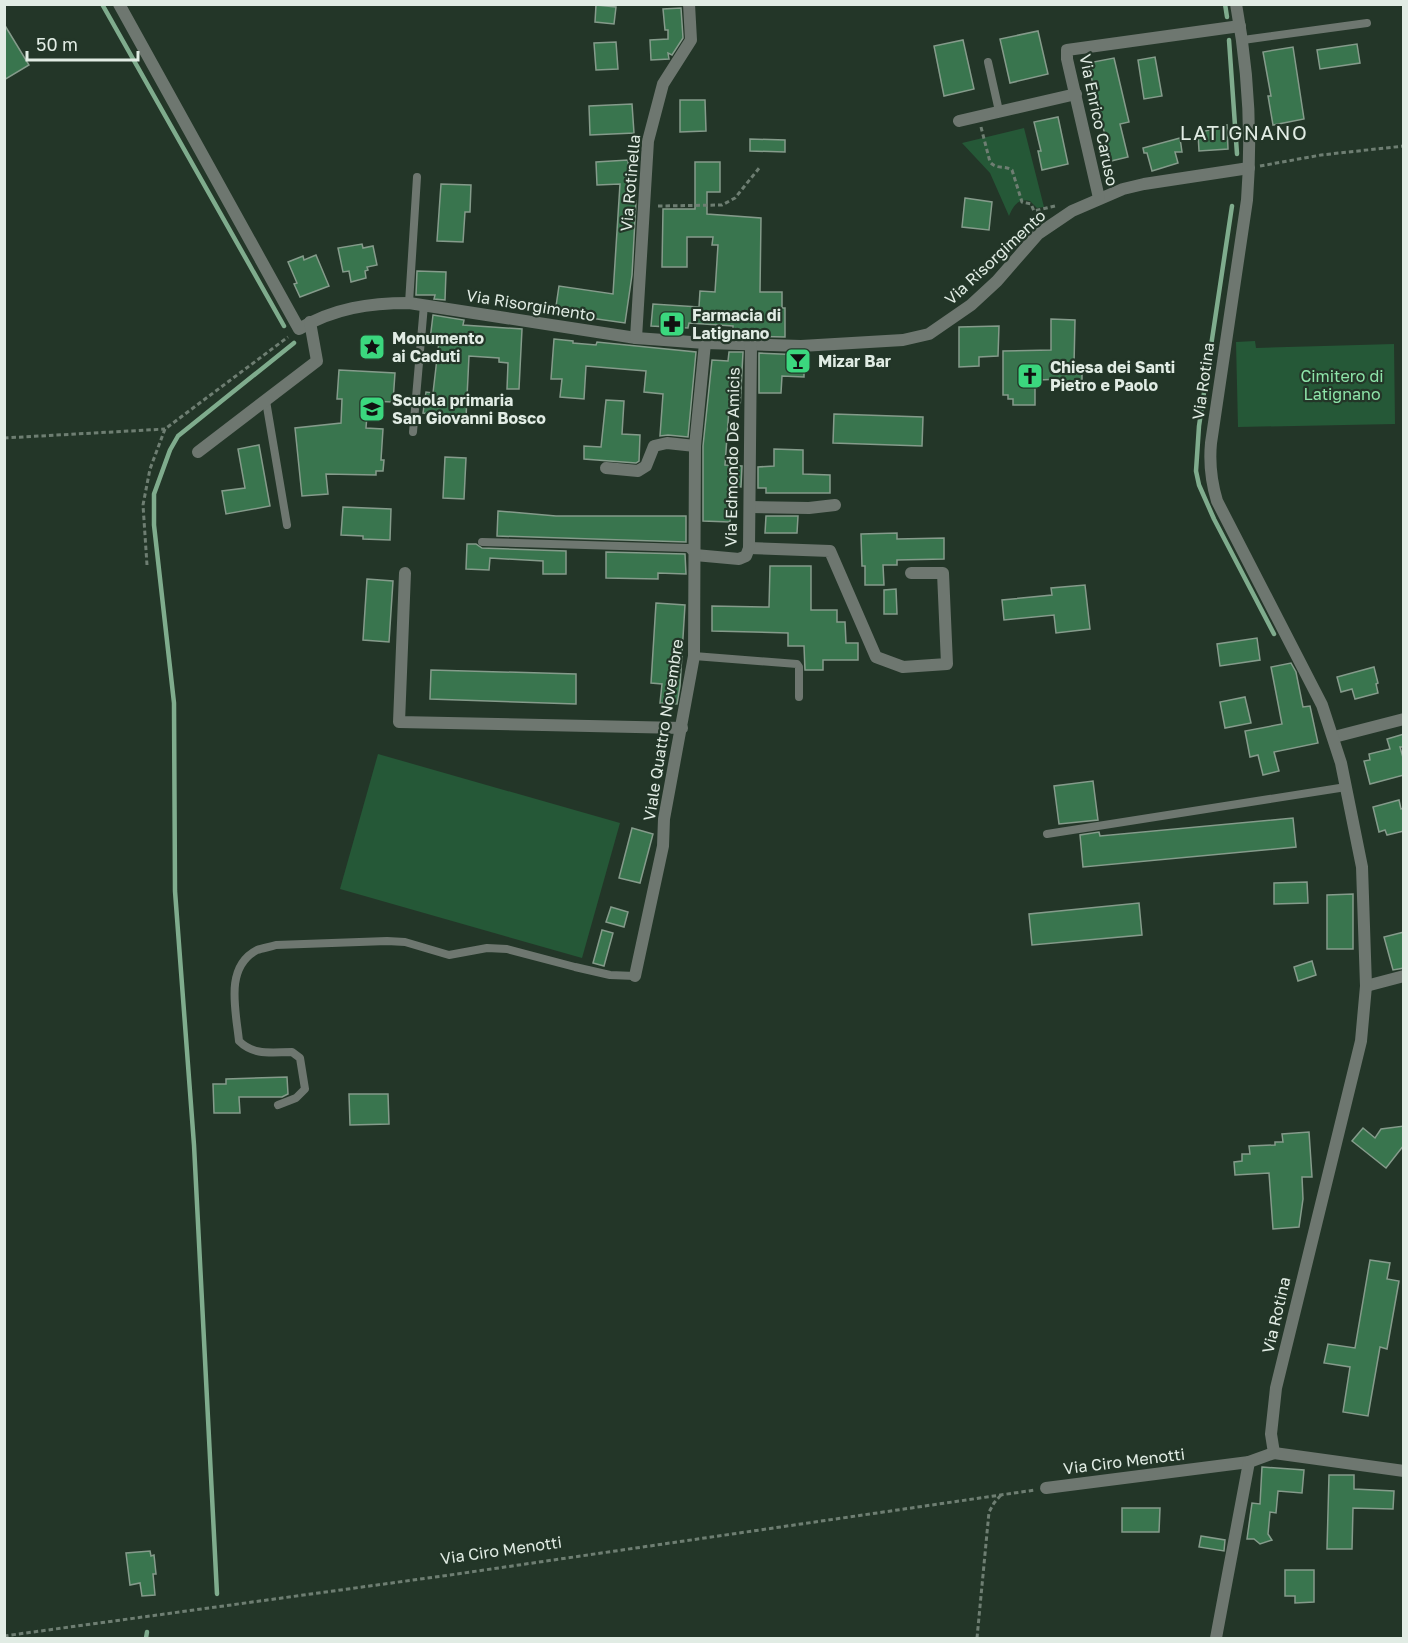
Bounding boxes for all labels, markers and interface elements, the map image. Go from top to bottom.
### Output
scale bar [27,24,138,62]
text: 50 m [36,33,78,55]
street label: Via Enrico Caruso [1075,52,1123,188]
district label: LATIGNANO [1180,120,1308,144]
street label: Via Rotinella [616,134,644,232]
street label: Via Risorgimento [940,205,1050,309]
street label: Via Risorgimento [465,285,597,325]
place label: Farmacia di Latignano [692,305,781,343]
pharmacy icon: Farmacia di Latignano [657,309,687,339]
place label: Monumento ai Caduti [392,328,485,366]
place icon: Monumento ai Caduti [357,332,387,362]
street label: Via Rotina [1188,341,1218,421]
bar icon: Mizar Bar [783,346,813,376]
place label: Mizar Bar [818,351,891,371]
place label: Chiesa dei Santi Pietro e Paolo [1050,357,1175,395]
church icon: Chiesa dei Santi Pietro e Paolo [1015,361,1045,391]
park label: Cimitero di Latignano [1300,366,1384,404]
street label: Via Edmondo De Amicis [720,367,744,547]
place label: Scuola primaria San Giovanni Bosco [392,390,546,428]
school or university icon: Scuola primaria San Giovanni Bosco [357,394,387,424]
street label: Viale Quattro Novembre [639,638,687,822]
street label: Via Rotina [1257,1275,1295,1355]
street label: Via Ciro Menotti [1062,1444,1186,1478]
street label: Via Ciro Menotti [439,1532,563,1568]

